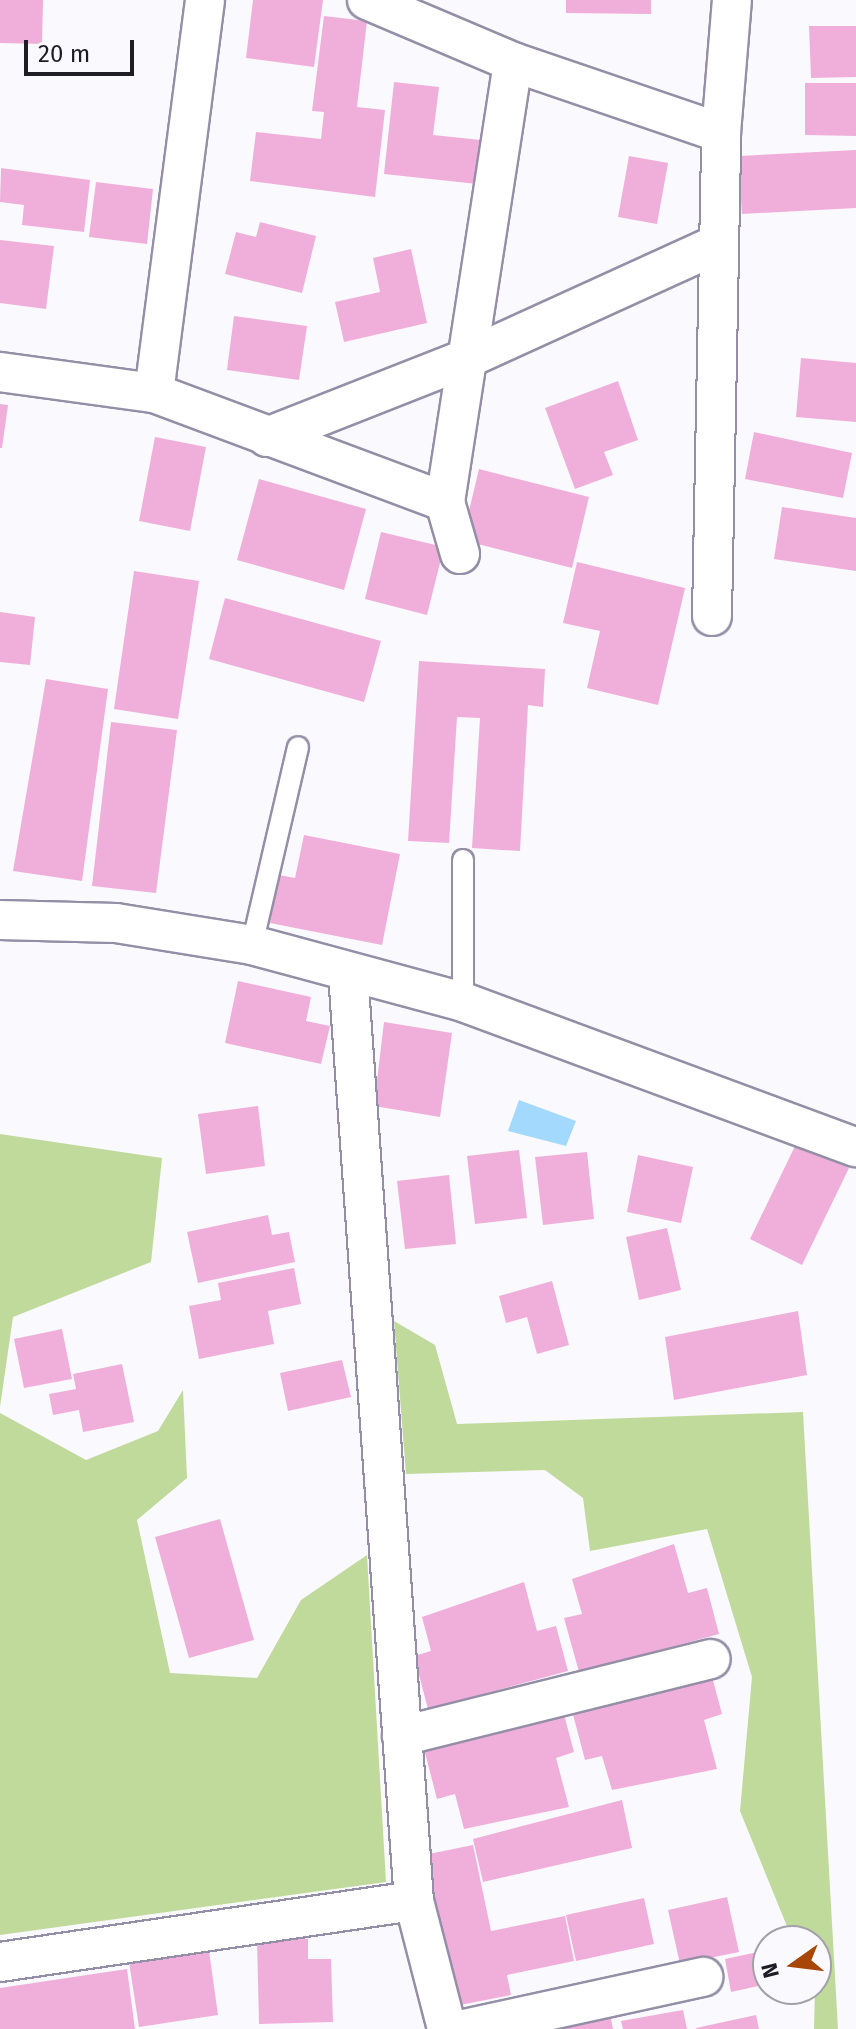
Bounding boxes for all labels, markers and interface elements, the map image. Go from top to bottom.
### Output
scale bar [28,24,138,74]
text: 20 m [38,40,90,68]
north arrow [752,1925,832,2005]
text: N [755,1960,785,1981]

